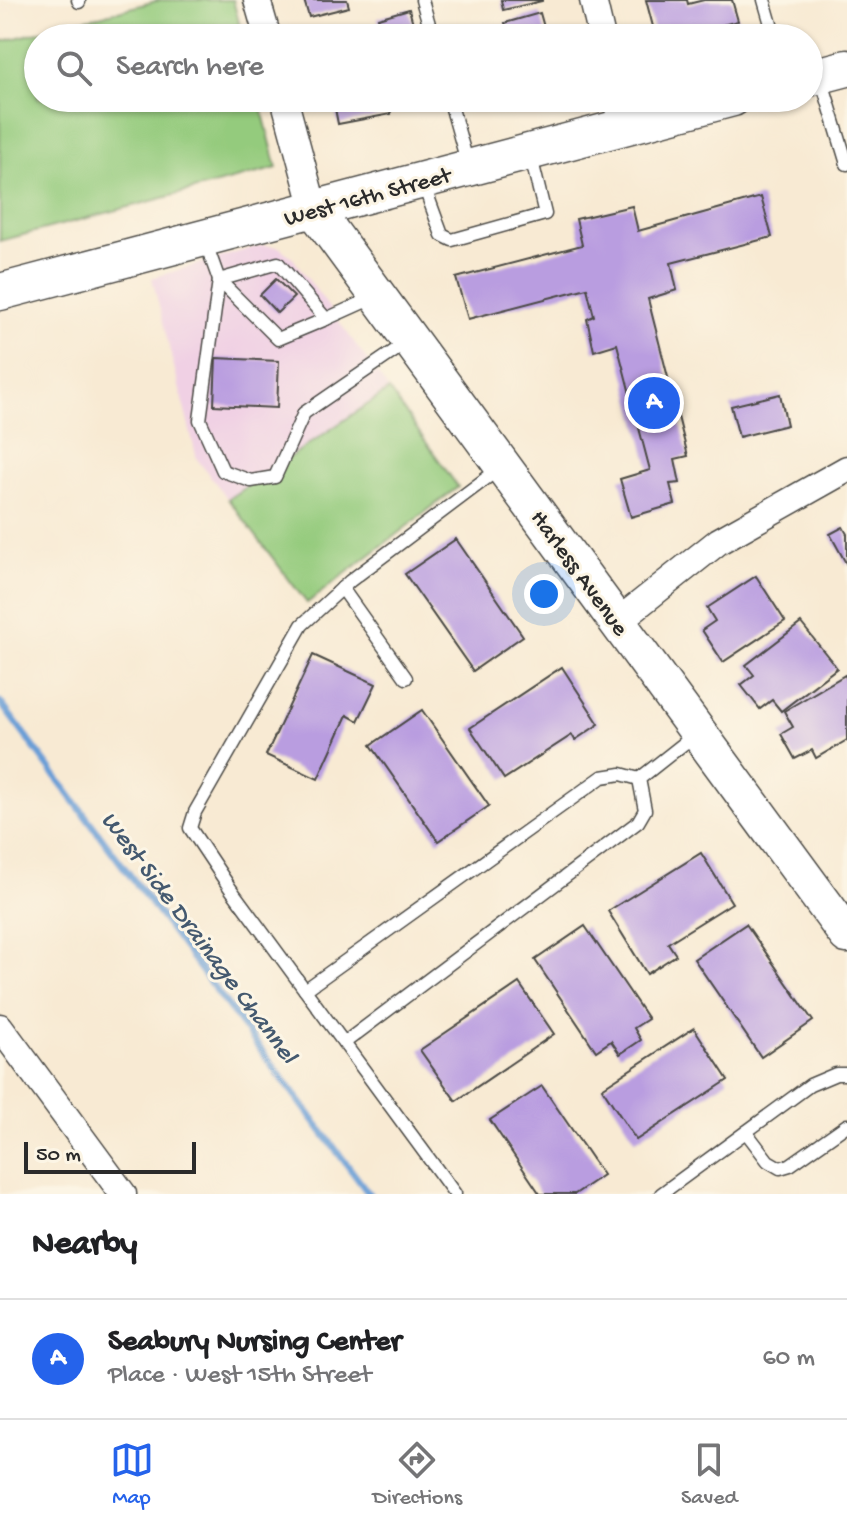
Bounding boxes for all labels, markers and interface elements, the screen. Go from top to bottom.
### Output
search box [24,24,823,112]
icon: search [52,46,96,90]
text: Search here [116,51,264,86]
street label: West 16th Street [281,162,457,235]
pin: A [628,373,680,433]
street label: Harless Avenue [523,505,634,643]
your location [524,574,564,614]
water label: West Side Drainage Channel [92,806,303,1072]
scale bar [24,1138,196,1174]
text: 50 m [36,1143,81,1169]
text: Nearby [32,1226,137,1266]
text: Seabury Nursing Center [108,1326,401,1361]
text: A [50,1344,66,1375]
text: 60 m [762,1344,815,1375]
text: Place · West 15th Street [108,1361,371,1392]
tab: Map [110,1438,154,1512]
tab: Directions [373,1438,462,1512]
tab: Saved [681,1438,737,1512]

